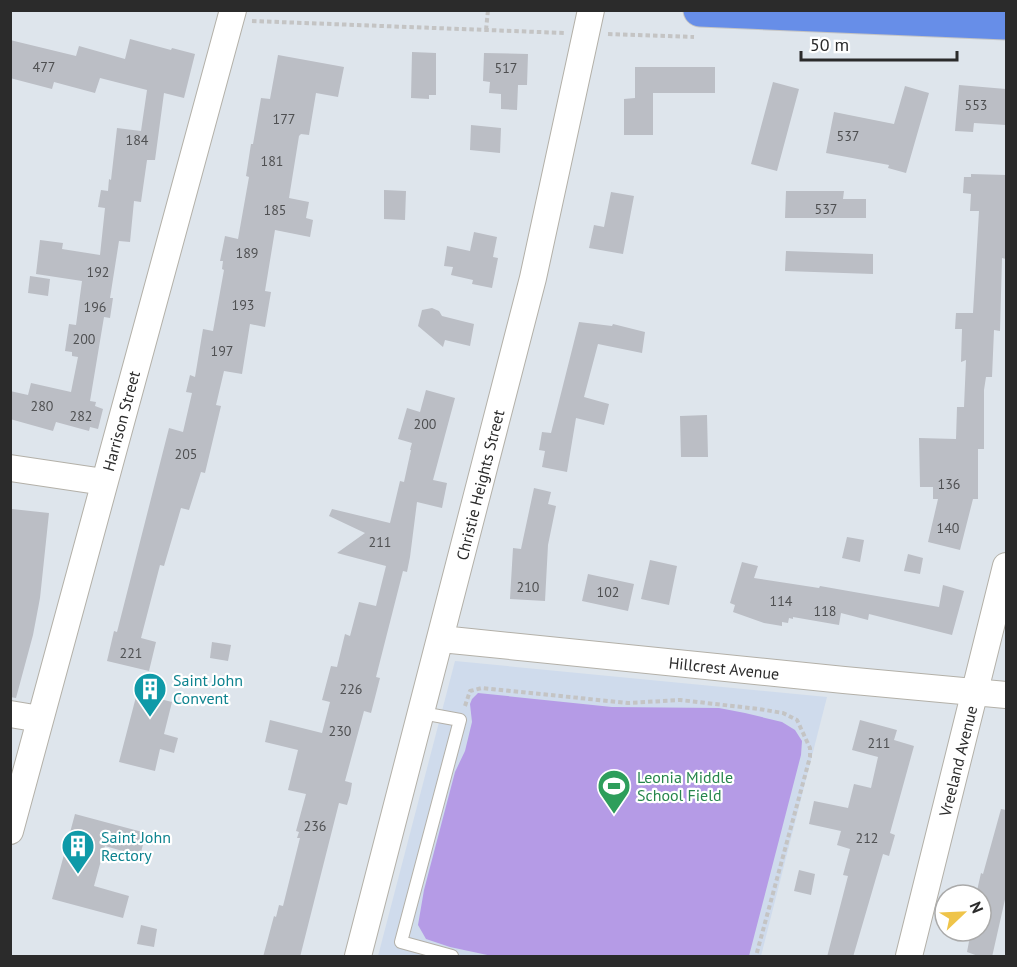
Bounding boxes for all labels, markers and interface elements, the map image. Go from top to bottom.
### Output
scale bar [801,24,957,62]
text: 50 m [810,33,849,56]
house number: 477 [33,58,55,76]
house number: 517 [495,59,517,77]
house number: 553 [965,96,987,114]
house number: 177 [273,110,295,128]
house number: 537 [837,127,859,145]
house number: 184 [126,131,149,149]
house number: 181 [261,152,283,170]
house number: 537 [815,200,837,218]
house number: 185 [264,201,286,219]
house number: 189 [236,244,258,262]
house number: 192 [87,263,109,281]
house number: 193 [232,296,254,314]
house number: 196 [84,298,106,316]
house number: 200 [73,330,96,348]
house number: 197 [211,342,233,360]
street label: Harrison Street [98,368,144,473]
house number: 280 [31,397,54,415]
house number: 282 [70,407,92,425]
street label: Christie Heights Street [452,407,509,562]
house number: 200 [414,415,437,433]
house number: 205 [175,445,197,463]
house number: 136 [938,475,960,493]
house number: 140 [937,519,960,537]
house number: 211 [369,533,391,551]
house number: 210 [517,578,540,596]
house number: 102 [597,583,619,601]
house number: 114 [770,592,793,610]
house number: 118 [814,602,836,620]
house number: 221 [120,644,142,662]
street label: Hillcrest Avenue [668,652,780,684]
place label: Saint John Convent [173,670,243,708]
building icon: Saint John Convent [132,671,168,718]
house number: 226 [340,680,362,698]
street label: Vreeland Avenue [934,704,981,819]
house number: 230 [329,722,352,740]
house number: 211 [868,734,890,752]
place label: Leonia Middle School Field [637,767,733,805]
sports icon: Leonia Middle School Field [596,768,632,815]
house number: 236 [304,817,326,835]
place label: Saint John Rectory [101,827,171,865]
building icon: Saint John Rectory [60,828,96,875]
house number: 212 [856,829,878,847]
north arrow [933,883,993,943]
text: N [966,898,988,916]

